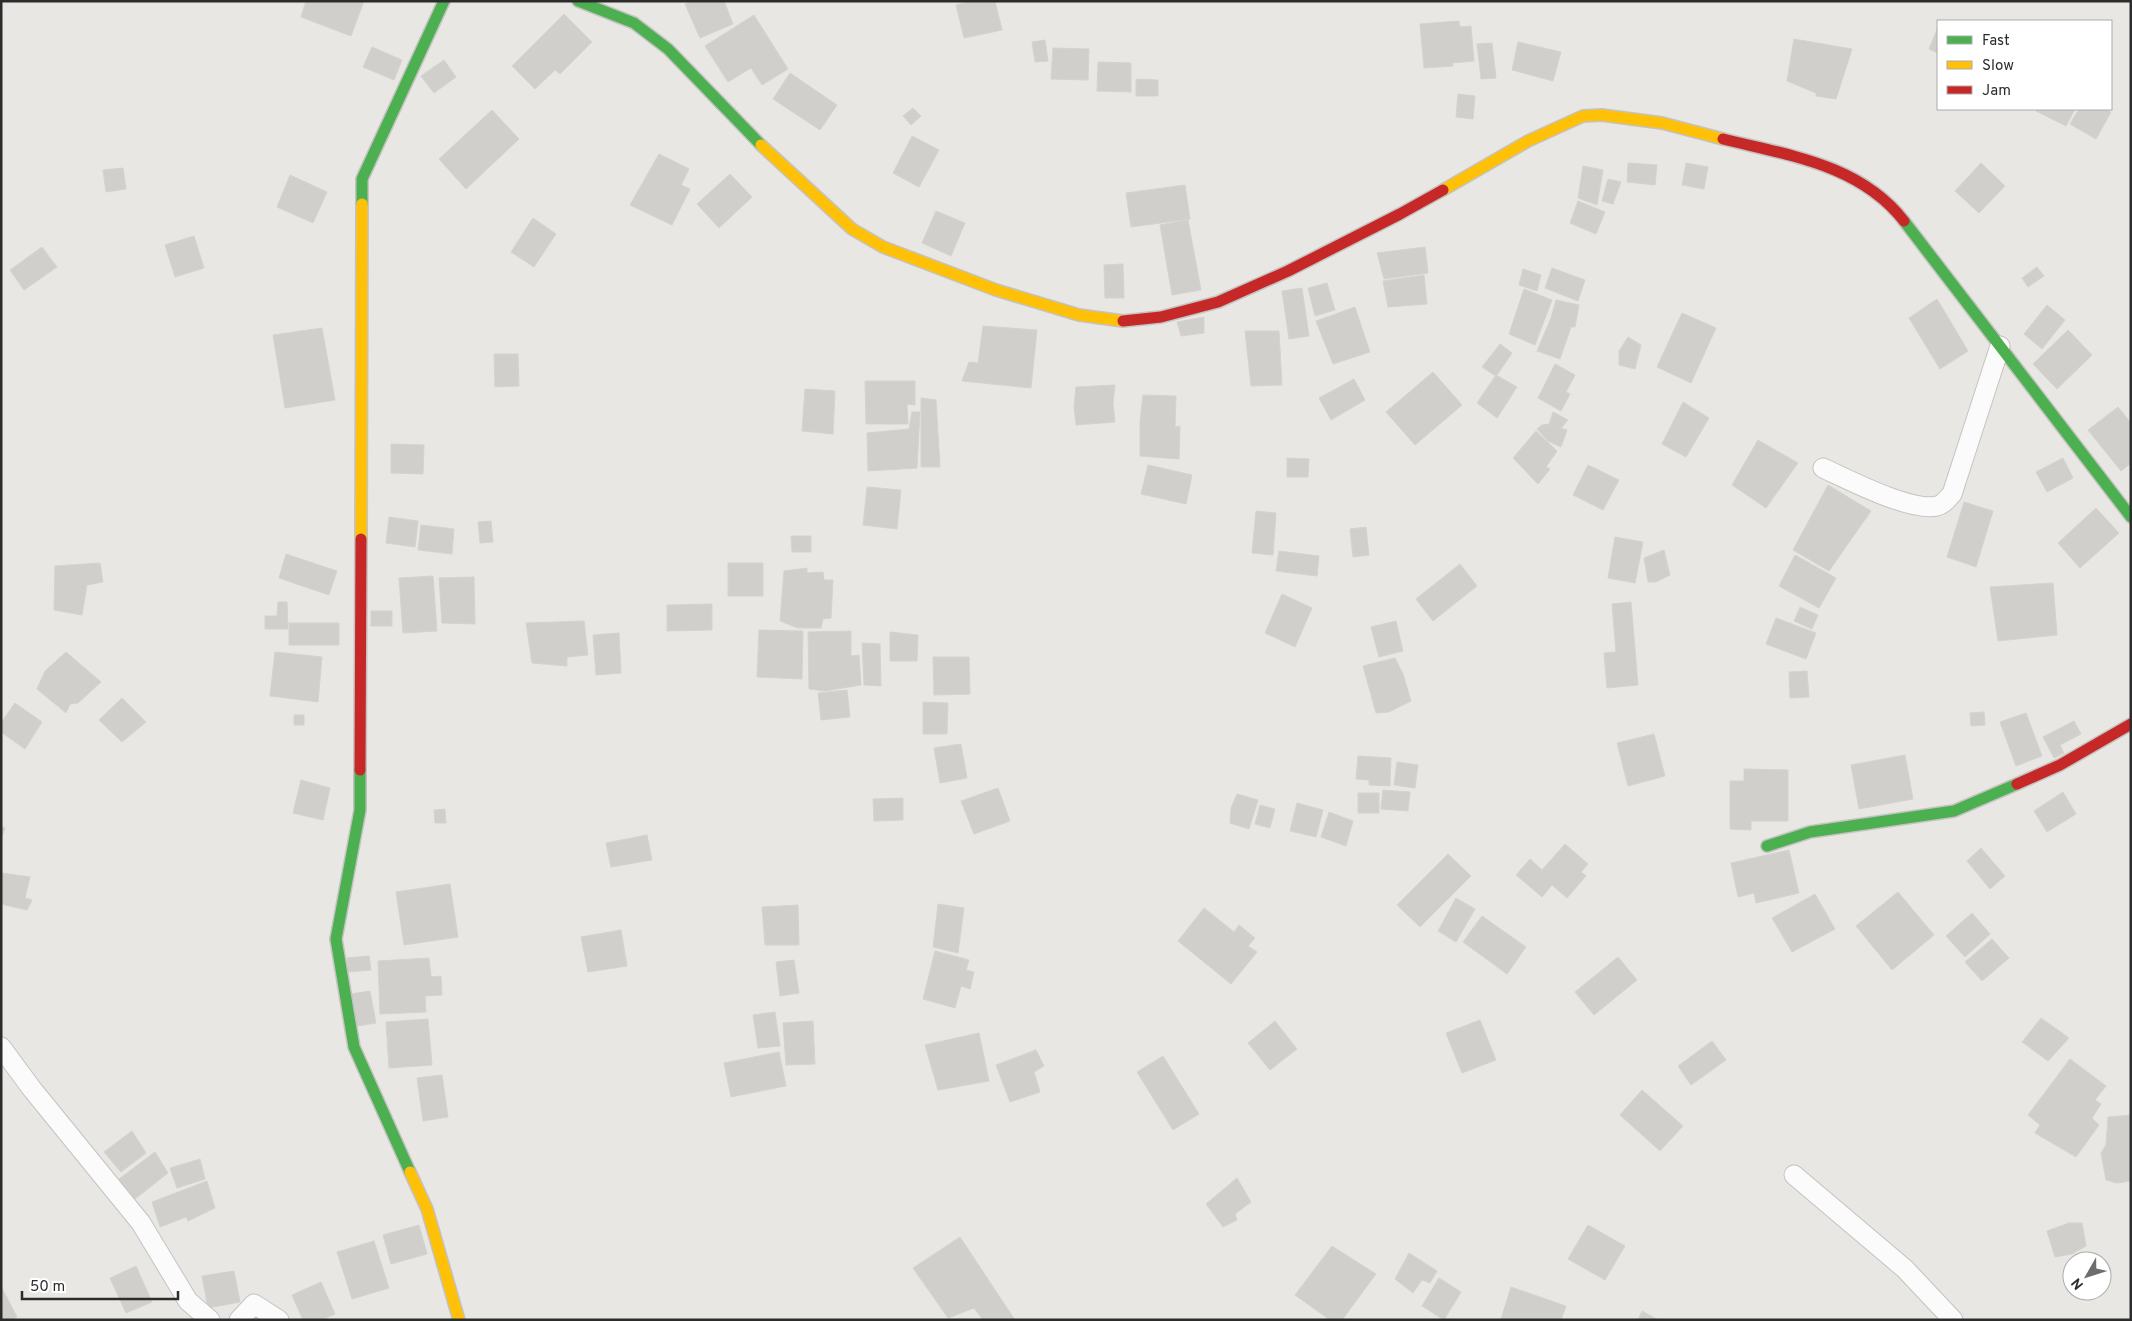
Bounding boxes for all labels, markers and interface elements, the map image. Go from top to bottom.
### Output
legend [1937,20,2112,110]
text: Fast [1982,32,2010,51]
text: Slow [1982,57,2014,76]
text: Jam [1982,82,2011,101]
north arrow [2062,1251,2112,1301]
scale bar [22,1268,179,1300]
text: N [2068,1274,2088,1292]
text: 50 m [30,1278,65,1297]

